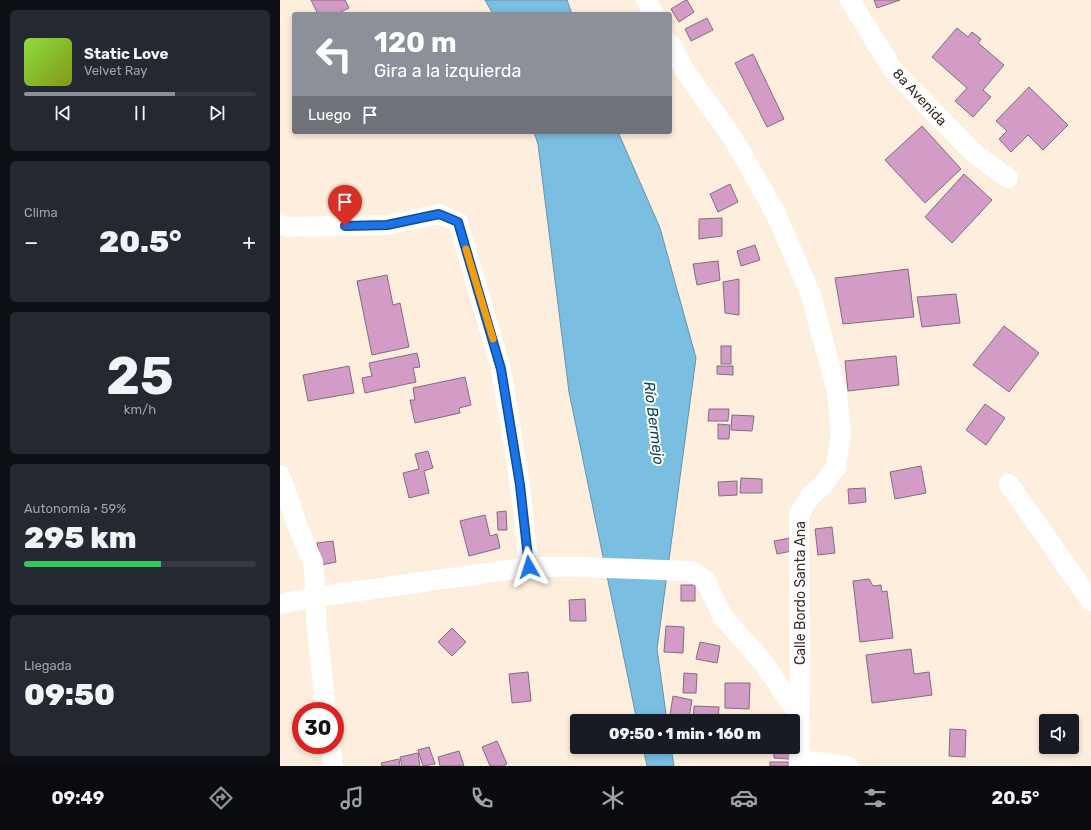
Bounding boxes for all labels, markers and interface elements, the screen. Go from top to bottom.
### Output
text: 120 m [374,26,457,59]
icon: left [308,28,360,80]
text: Static Love [84,45,168,63]
text: Gira a la izquierda [374,60,521,82]
text: Velvet Ray [84,63,147,78]
street label: 8a Avenida [889,65,950,129]
icon: previous [52,102,74,124]
icon: pause [129,102,151,124]
icon: next [206,102,228,124]
icon: arrive [359,104,381,126]
text: Luego [308,106,351,124]
pin [328,185,362,226]
icon: arrive [334,191,356,213]
text: Clima [24,205,58,220]
text: 20.5° [99,224,182,260]
text: − [24,229,38,256]
text: + [242,229,256,256]
text: 25 [106,345,174,407]
water label: Río Bermejo [640,380,668,466]
text: km/h [124,402,156,417]
text: Autonomía · 59% [24,501,126,516]
text: 295 km [24,520,136,556]
street label: Calle Bordo Santa Ana [792,521,809,665]
position arrow [508,546,550,588]
text: Llegada [24,658,72,673]
text: 09:50 [24,677,115,713]
speed limit sign: 30 [292,702,344,754]
map controls [1039,714,1079,754]
button: sound [1039,714,1079,754]
text: 09:50 · 1 min · 160 m [609,725,761,743]
icon: directions [207,784,235,812]
icon: music [338,784,366,812]
icon: phone [468,784,496,812]
icon: climate [599,784,627,812]
icon: car [730,784,758,812]
icon: filters [861,784,889,812]
text: 09:49 [51,787,104,809]
text: 20.5° [992,787,1040,809]

